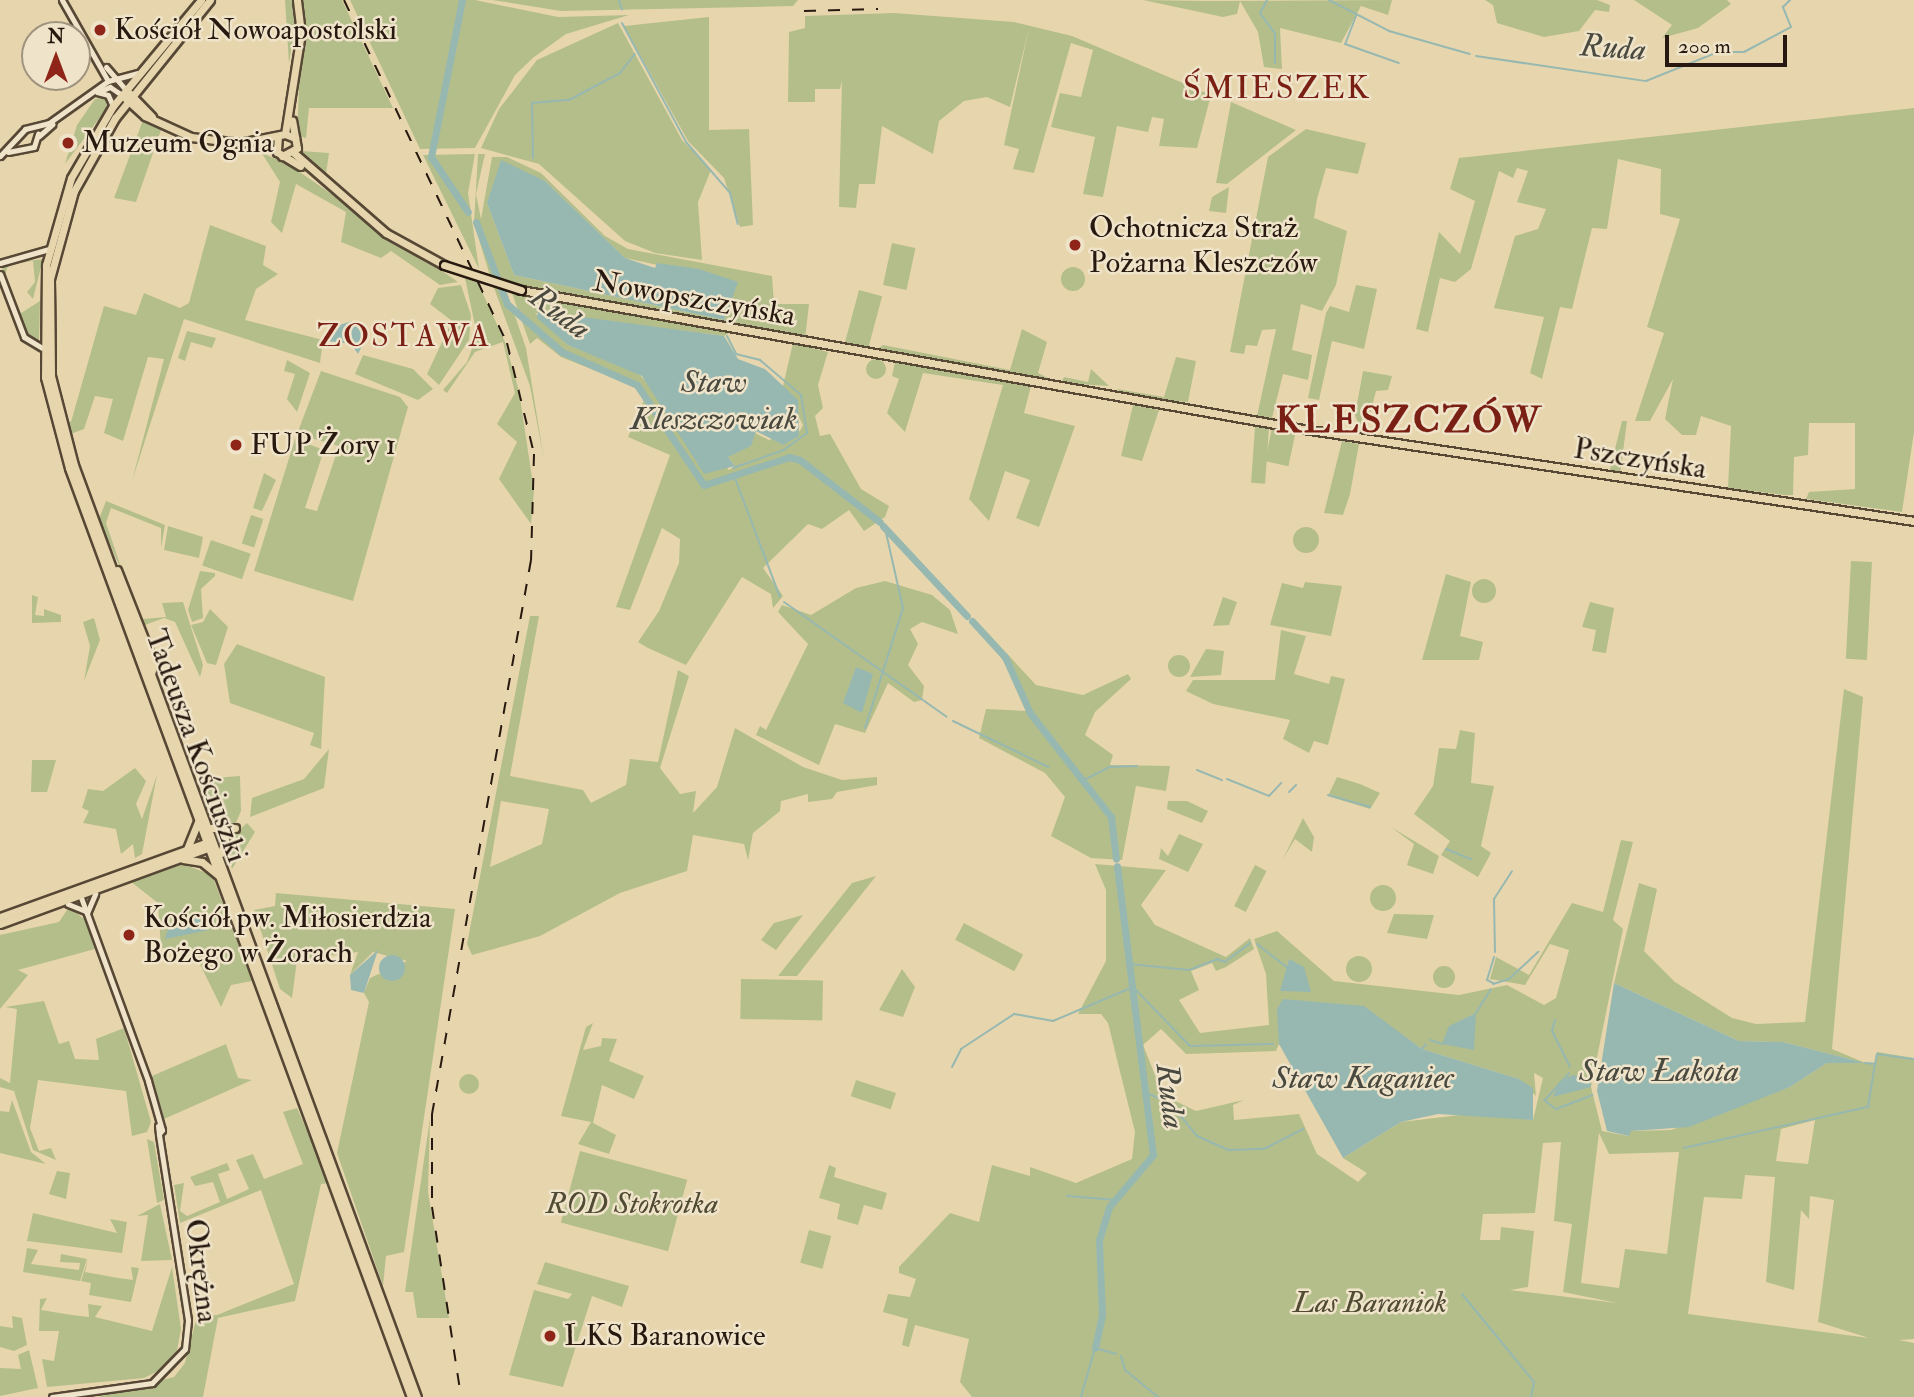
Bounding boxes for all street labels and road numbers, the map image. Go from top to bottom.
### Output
street label: Nowopszczyńska [590,263,798,335]
street label: Pszczyńska [1571,431,1709,487]
street label: Tadeusza Kościuszki [137,625,255,867]
street label: Okrężna [177,1217,225,1325]

